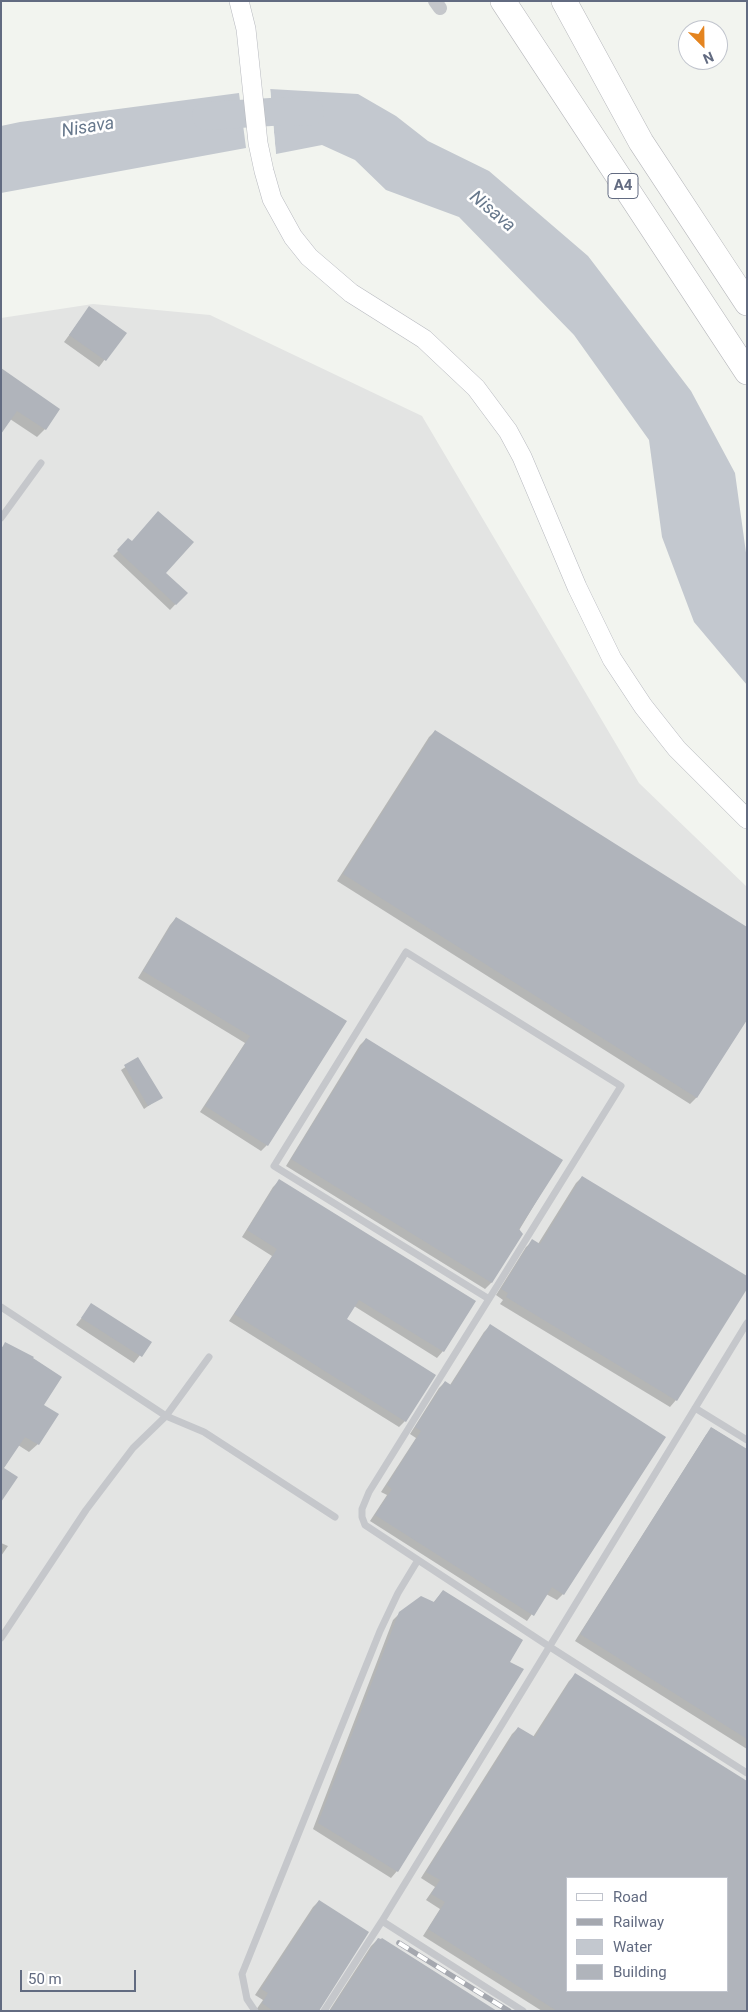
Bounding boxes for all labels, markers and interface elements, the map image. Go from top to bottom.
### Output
north arrow [678,20,728,70]
text: N [701,49,716,67]
water label: Nisava [60,113,116,143]
road number: A4 [608,174,638,198]
water label: Nisava [465,187,519,237]
legend [566,1877,728,1992]
text: Road [613,1888,647,1906]
text: Railway [613,1913,664,1931]
text: Water [613,1938,652,1956]
scale bar [22,1960,139,1992]
text: Building [613,1963,667,1981]
text: 50 m [28,1970,62,1988]

